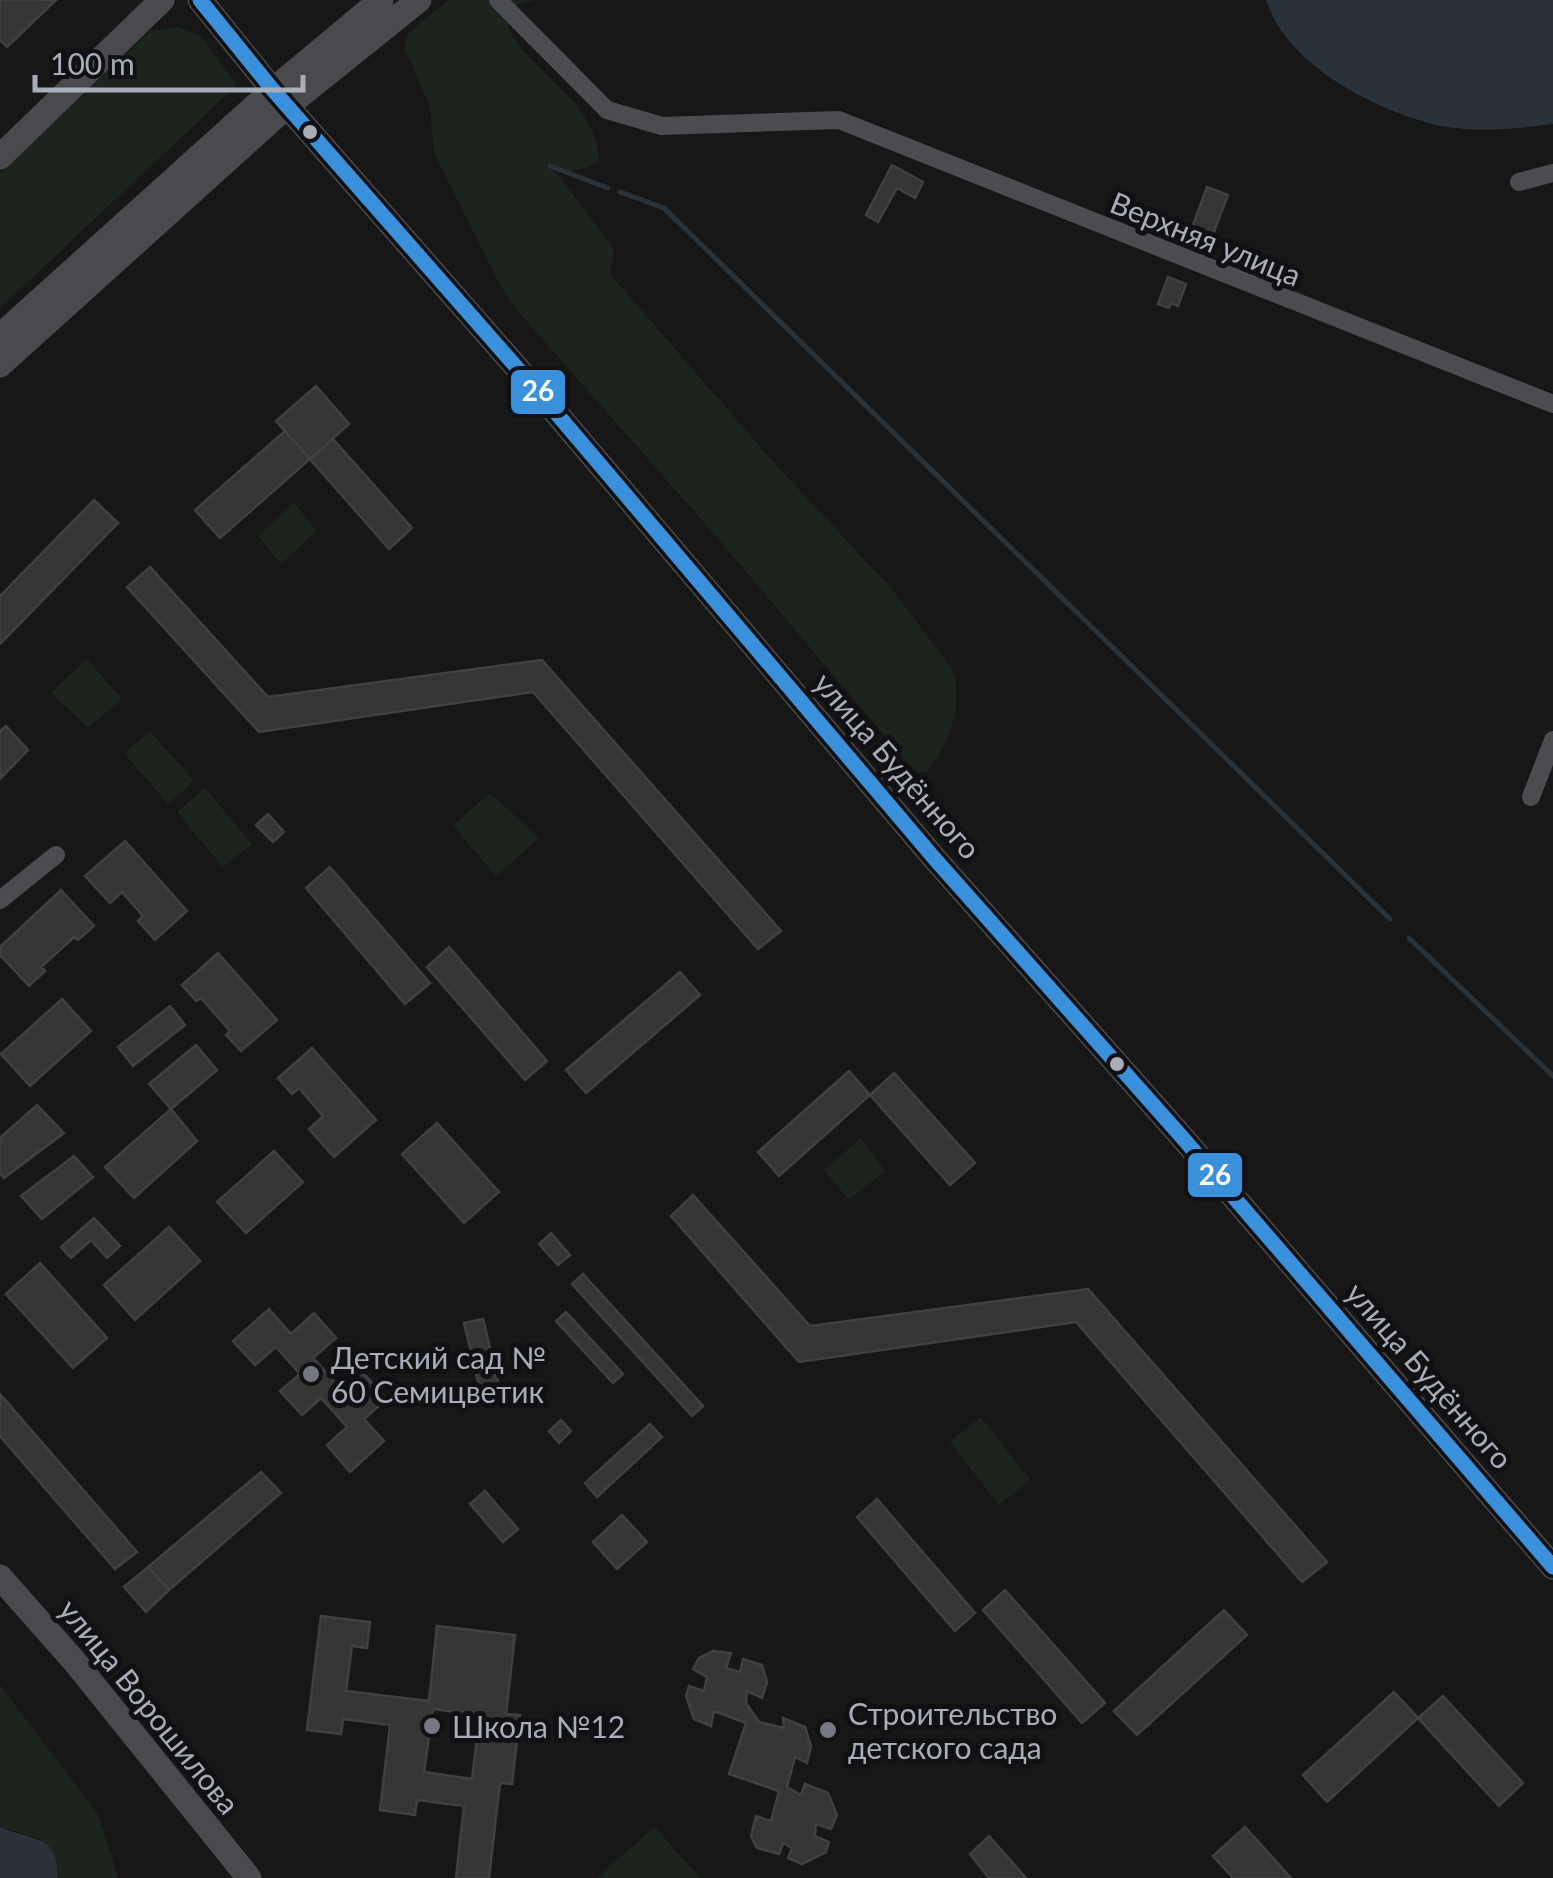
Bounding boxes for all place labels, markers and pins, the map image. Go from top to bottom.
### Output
unlabelled marker [300,122,320,142]
unlabelled marker [1107,1054,1127,1074]
place label: Детский сад № 60 Семицветик [331,1339,546,1409]
marker: Детский сад № 60 Семицветик [300,1363,322,1385]
place label: Строительство детского сада [848,1695,1057,1765]
place label: Школа №12 [452,1708,625,1744]
marker: Школа №12 [421,1715,443,1737]
marker: Строительство детского сада [817,1719,839,1741]

